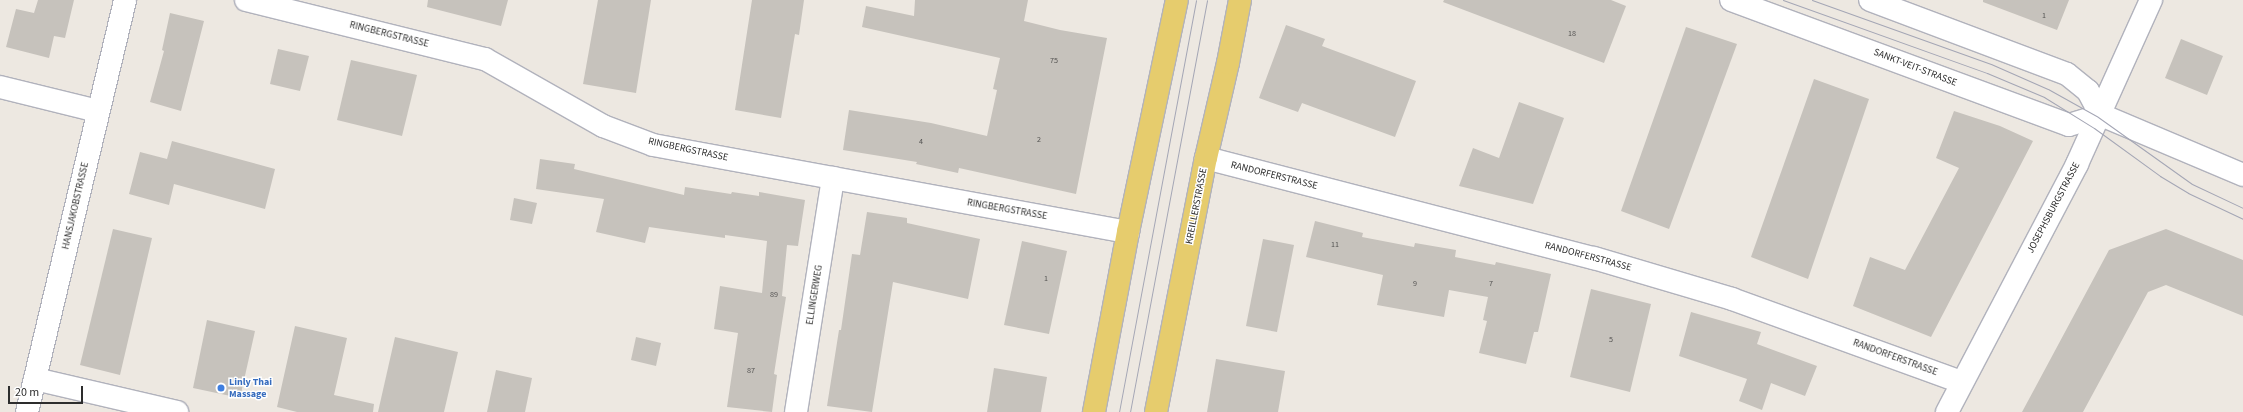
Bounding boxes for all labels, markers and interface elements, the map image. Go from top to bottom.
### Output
house number: 1 [2042,11,2046,21]
street label: RINGBERGSTRASSE [348,19,430,51]
house number: 18 [1568,29,1576,39]
street label: SANKT-VEIT-STRASSE [1872,47,1958,89]
house number: 75 [1050,56,1058,66]
house number: 2 [1037,135,1041,145]
street label: RINGBERGSTRASSE [647,136,729,164]
house number: 4 [919,137,923,147]
street label: RANDORFERSTRASSE [1229,159,1319,193]
street label: HANSJAKOBSTRASSE [60,161,92,251]
street label: JOSEPHSBURGSTRASSE [2025,161,2083,255]
street label: KREILLERSTRASSE [1184,167,1210,245]
street label: RINGBERGSTRASSE [966,197,1048,223]
house number: 11 [1331,240,1339,250]
street label: RANDORFERSTRASSE [1543,240,1633,274]
street label: ELLINGERWEG [804,264,826,326]
house number: 1 [1044,274,1048,284]
house number: 9 [1413,279,1417,289]
house number: 7 [1489,279,1493,289]
house number: 89 [770,290,778,300]
house number: 5 [1609,335,1613,345]
street label: RANDORFERSTRASSE [1851,337,1939,379]
house number: 87 [747,366,755,376]
place label: Linly Thai Massage [229,376,272,400]
scale bar [10,378,85,404]
marker: Linly Thai Massage [216,383,226,393]
text: 20 m [15,384,39,401]

